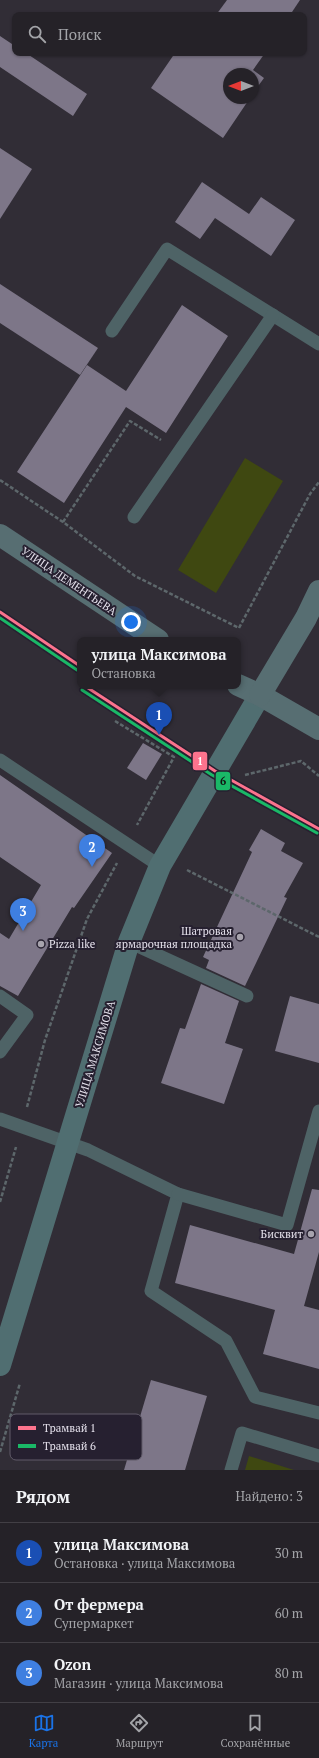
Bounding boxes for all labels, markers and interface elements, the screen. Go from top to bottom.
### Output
search box [12,12,307,56]
icon: search [26,23,48,45]
text: Поиск [58,24,101,44]
north arrow [223,68,259,104]
street label: УЛИЦА ДЕМЕНТЬЕВА [19,544,120,618]
your location [121,612,141,632]
popup [77,637,241,689]
text: улица Максимова [91,644,227,664]
text: Остановка [91,664,156,682]
pin: 1 [146,702,172,735]
line badge: 1 [192,751,208,771]
text: 1 [197,754,203,768]
line badge: 6 [215,771,231,791]
text: 6 [220,774,226,788]
pin: 2 [79,834,105,867]
pin: 3 [10,898,36,931]
place label: Шатровая ярмарочная площадка [116,924,232,951]
marker: Шатровая ярмарочная площадка [235,932,245,942]
place label: Pizza like [49,937,96,951]
marker: Pizza like [36,939,46,949]
street label: УЛИЦА МАКСИМОВА [72,998,118,1109]
place label: Бисквит [261,1227,304,1241]
marker: Бисквит [306,1229,316,1239]
legend [10,1414,142,1460]
text: Трамвай 1 [43,1421,96,1435]
text: Трамвай 6 [43,1439,96,1453]
text: Рядом [16,1485,70,1508]
text: Найдено: 3 [236,1487,303,1505]
text: улица Максимова [54,1534,189,1554]
text: 1 [25,1544,33,1562]
text: 30 m [275,1544,303,1562]
text: Остановка · улица Максимова [54,1554,235,1572]
text: От фермера [54,1594,144,1614]
text: 2 [25,1604,33,1622]
text: 60 m [275,1604,303,1622]
text: Супермаркет [54,1614,134,1632]
text: Ozon [54,1654,91,1674]
text: 3 [25,1664,33,1682]
text: 80 m [275,1664,303,1682]
text: Магазин · улица Максимова [54,1674,223,1692]
tab: Карта [29,1712,58,1750]
tab: Маршрут [116,1712,163,1750]
tab: Сохранённые [221,1712,290,1750]

